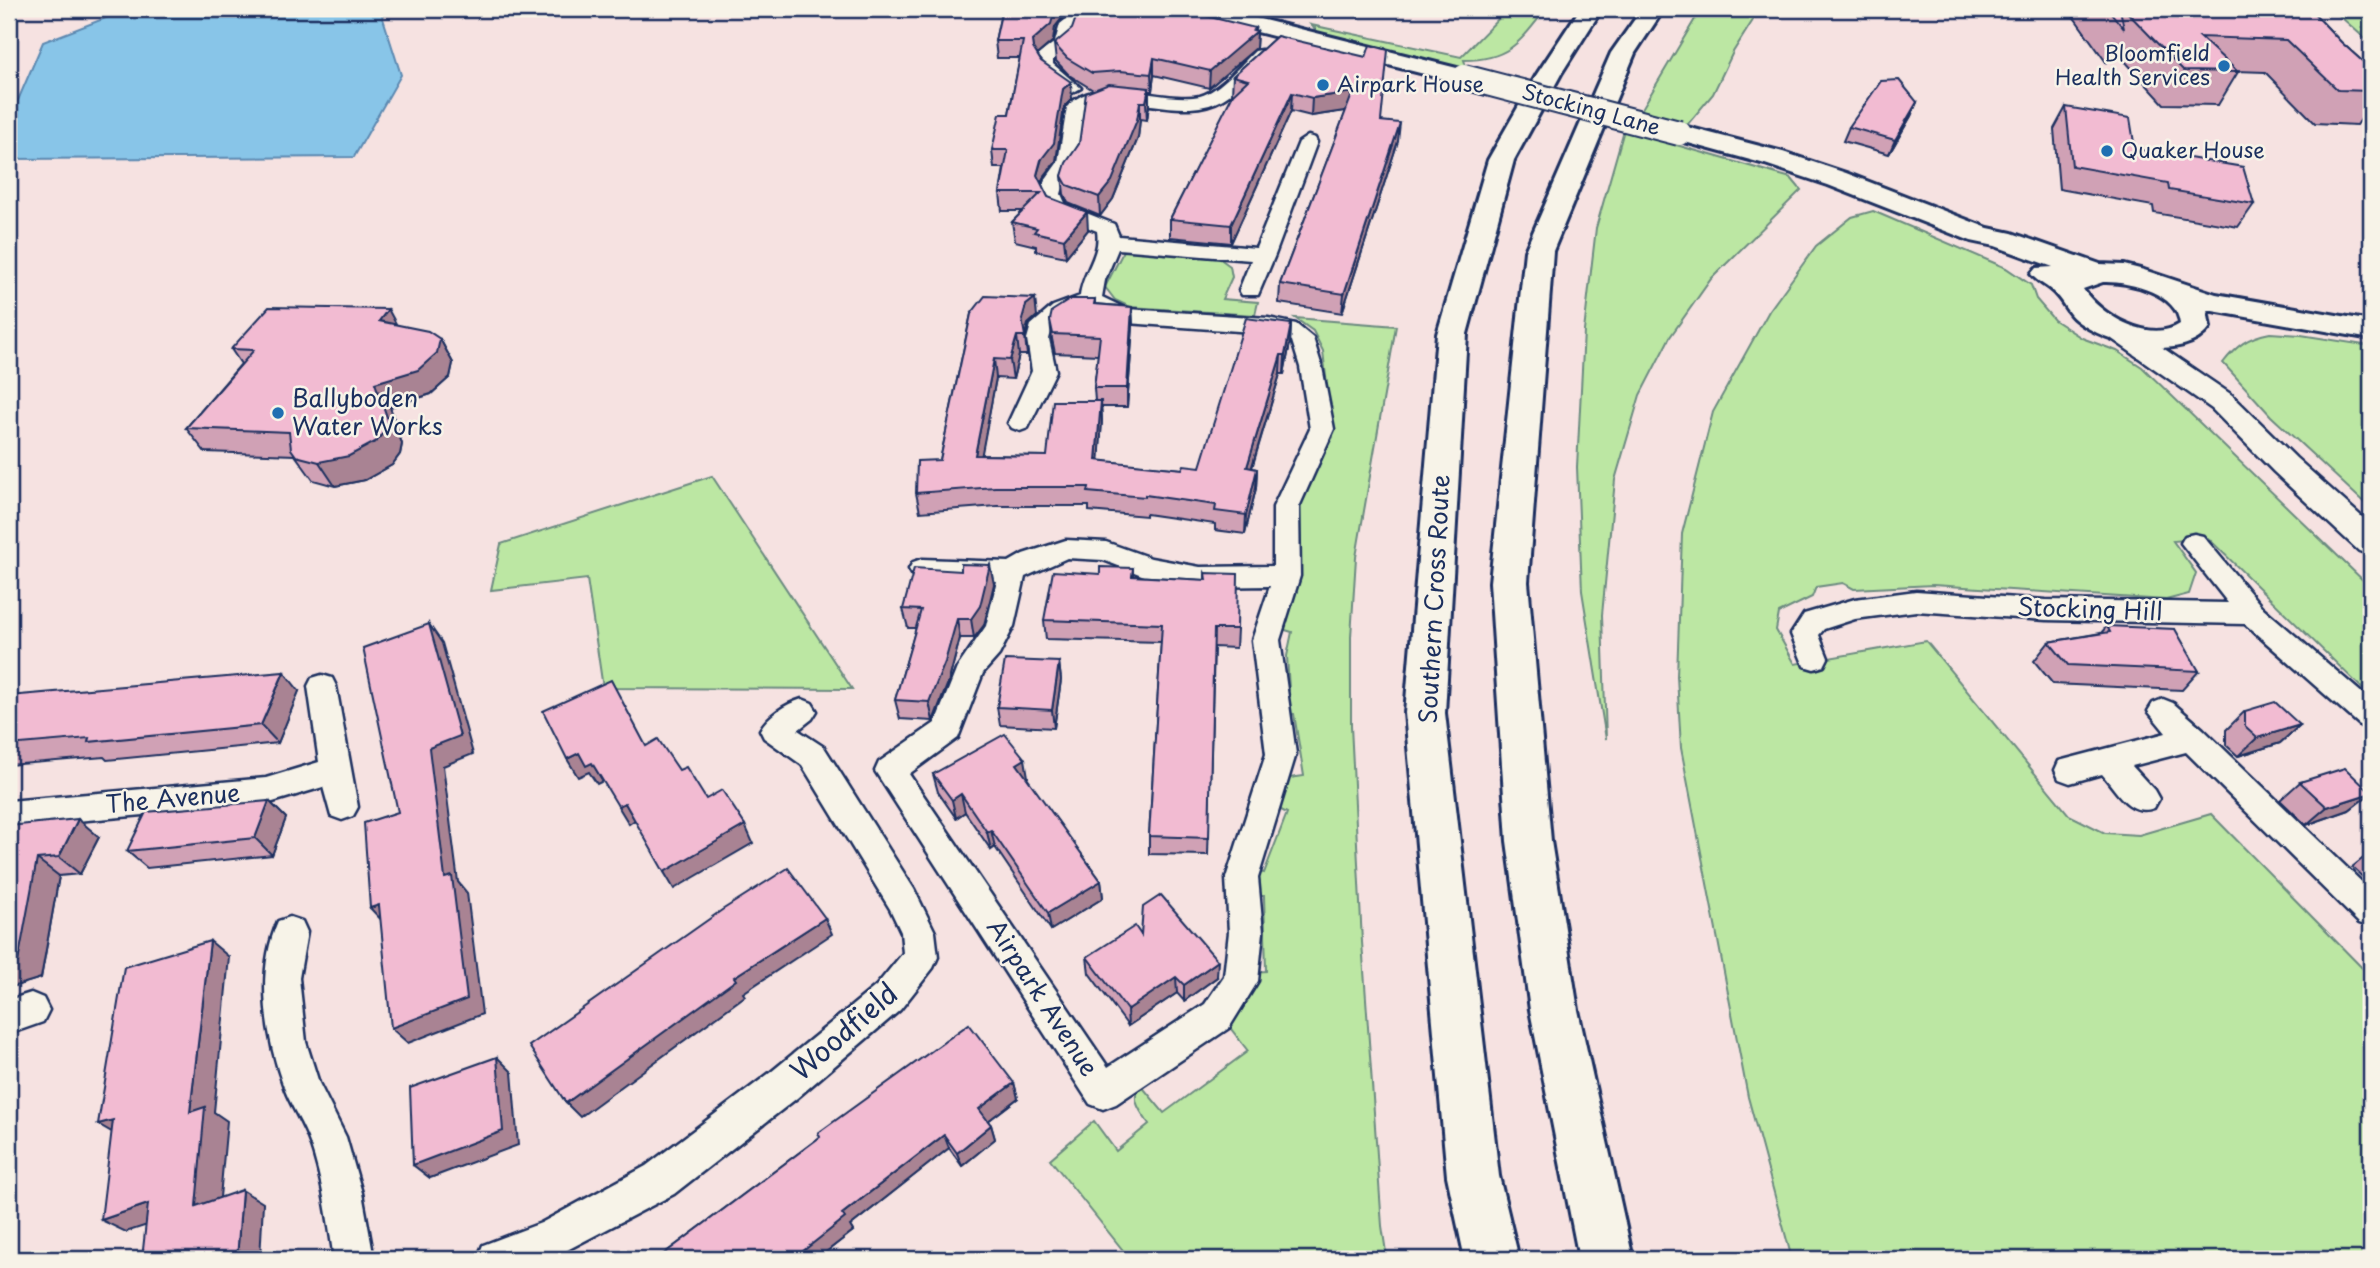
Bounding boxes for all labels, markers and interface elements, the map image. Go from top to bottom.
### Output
place label: Bloomfield Health Services [2055,36,2210,92]
marker: Bloomfield Health Services [2216,58,2232,74]
place label: Airpark House [1337,67,1484,99]
street label: Stocking Lane [1519,74,1664,142]
marker: Airpark House [1315,77,1331,93]
place label: Quaker House [2121,133,2265,165]
marker: Quaker House [2099,143,2115,159]
place label: Ballyboden Water Works [292,379,443,443]
marker: Ballyboden Water Works [270,405,286,421]
street label: Southern Cross Route [1409,473,1458,724]
street label: Stocking Hill [2017,587,2163,629]
street label: The Avenue [104,773,241,821]
street label: Airpark Avenue [979,911,1108,1083]
street label: Woodfield [780,972,906,1090]

